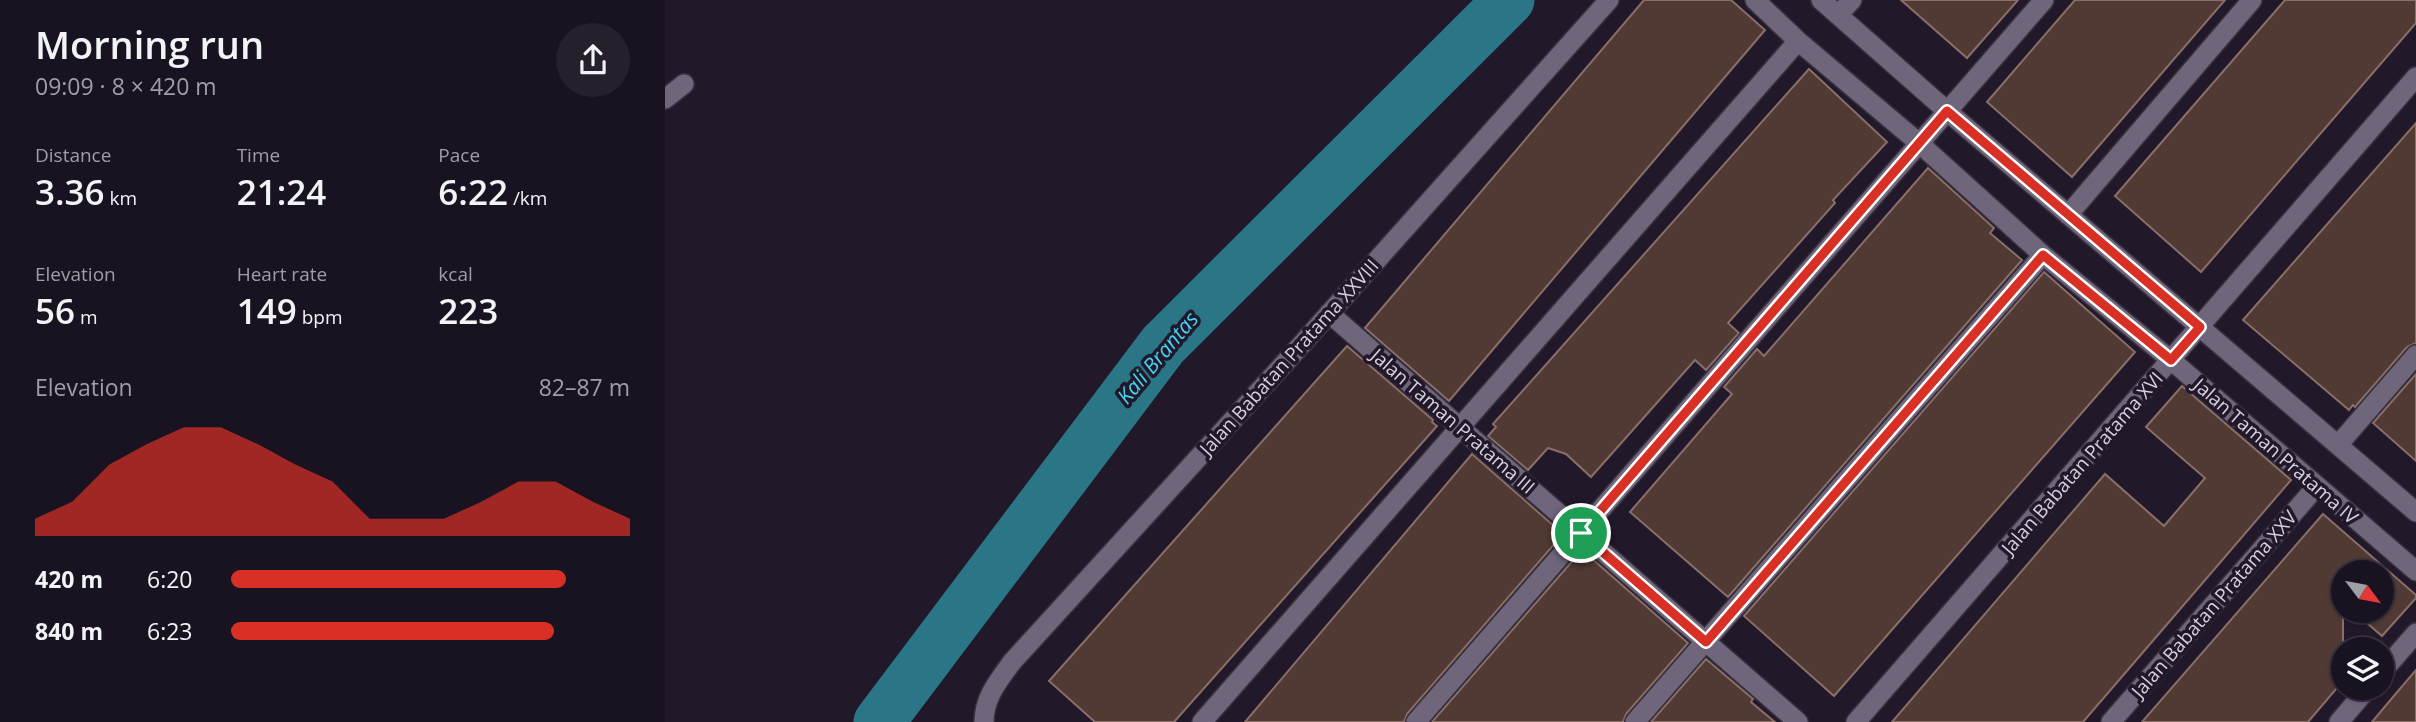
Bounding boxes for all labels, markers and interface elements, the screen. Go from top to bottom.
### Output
text: Morning run [35,18,264,70]
button: share [556,23,630,97]
text: 09:09 · 8 × 420 m [35,70,217,102]
text: Distance [35,142,111,168]
text: Time [237,142,280,168]
text: Pace [438,142,480,168]
text: 3.36 [35,168,105,215]
text: 21:24 [237,168,326,215]
text: 6:22 [438,168,508,215]
text: km [105,185,137,211]
text: /km [508,185,547,211]
street label: Jalan Babatan Pratama XXVIII [1192,253,1384,462]
text: Elevation [35,261,116,287]
text: Heart rate [237,261,327,287]
text: kcal [438,261,473,287]
text: 56 [35,287,75,334]
text: 149 [237,287,297,334]
text: 223 [438,287,498,334]
text: m [75,304,98,330]
text: bpm [297,304,342,330]
water label: Kali Brantas [1110,305,1204,409]
street label: Jalan Taman Pratama III [1364,341,1541,500]
street label: Jalan Babatan Pratama XVI [1994,366,2169,561]
text: Elevation [35,371,133,403]
text: 82–87 m [539,371,630,403]
street label: Jalan Taman Pratama IV [2187,371,2364,530]
pin [1551,503,1611,563]
street label: Jalan Babatan Pratama XXV [2124,504,2303,705]
icon: arrive [1562,514,1600,552]
north arrow [2331,560,2394,623]
map controls [2331,560,2394,700]
text: 420 m [35,563,103,595]
text: 6:20 [147,563,193,595]
text: 840 m [35,615,103,647]
text: 6:23 [147,615,193,647]
button: layers [2331,637,2394,700]

